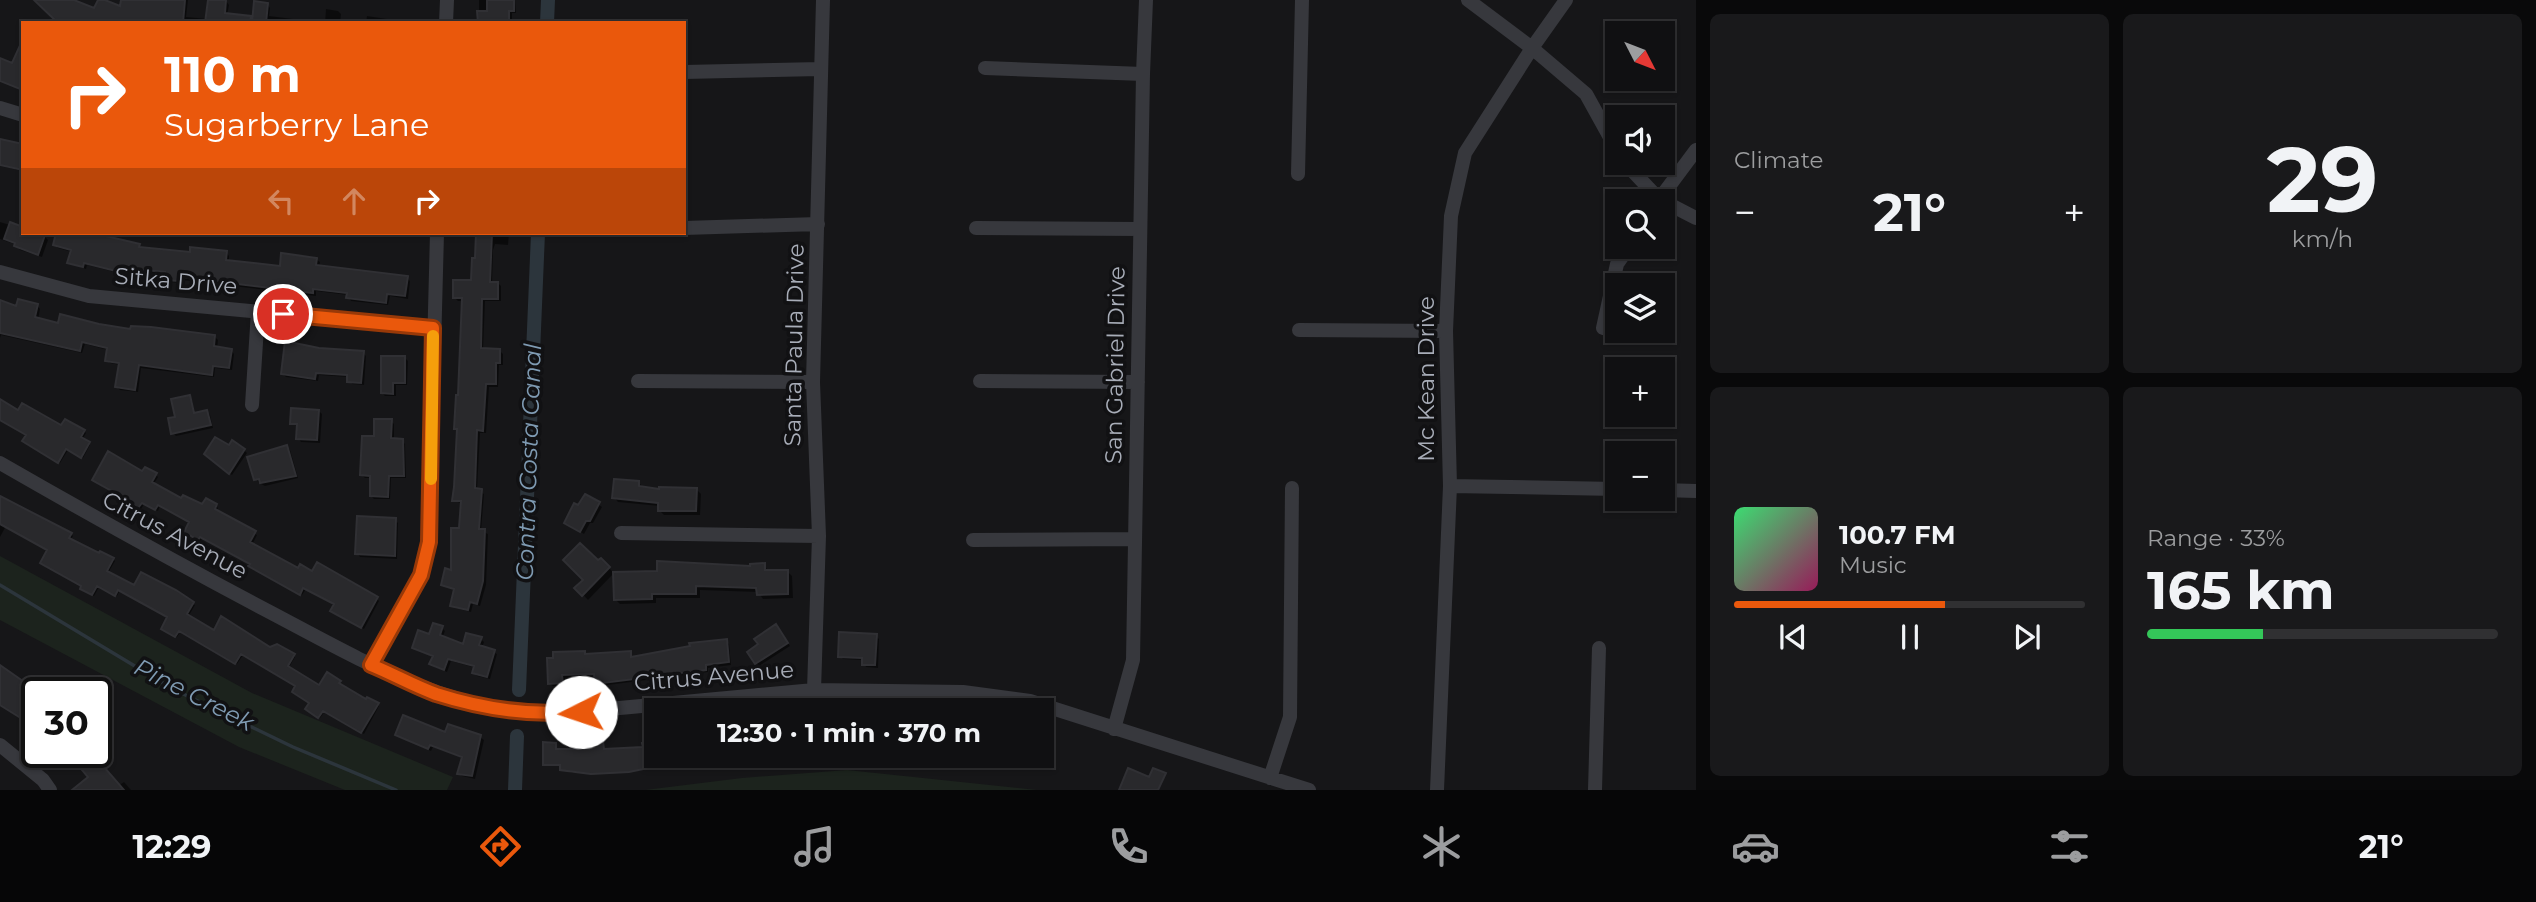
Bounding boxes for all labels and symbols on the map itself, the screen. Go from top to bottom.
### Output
north arrow [1605,21,1675,91]
street label: Santa Paula Drive [778,243,810,447]
street label: Sitka Drive [114,262,238,300]
street label: San Gabriel Drive [1099,266,1131,464]
pin [253,284,313,344]
street label: Mc Kean Drive [1412,296,1440,462]
water label: Contra Costa Canal [510,343,547,581]
street label: Citrus Avenue [98,485,252,585]
water label: Pine Creek [129,652,261,738]
street label: Citrus Avenue [633,655,795,697]
position arrow [544,675,618,749]
speed limit sign: 30 [21,677,112,768]

